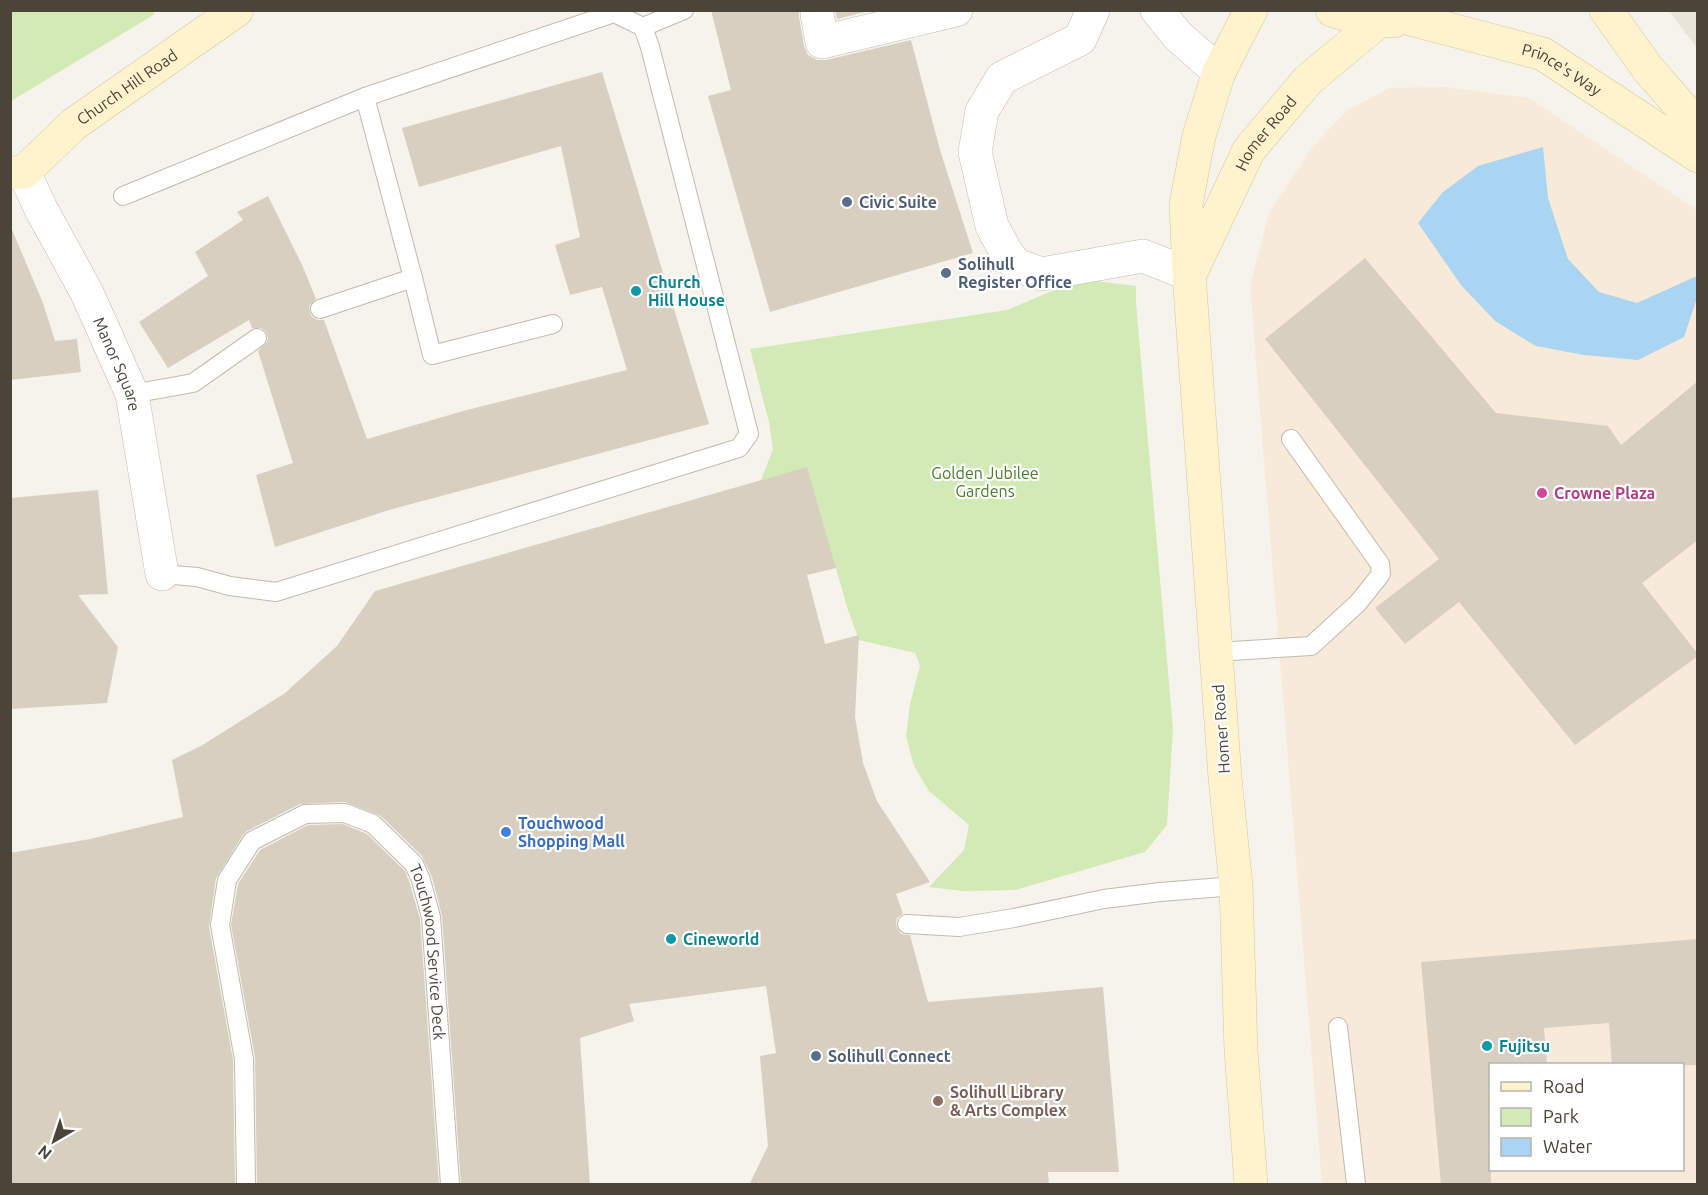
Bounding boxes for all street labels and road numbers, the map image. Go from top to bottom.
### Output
street label: Prince's Way [1520,40,1605,99]
street label: Church Hill Road [73,46,181,128]
street label: Homer Road [1232,92,1300,174]
street label: Manor Square [90,314,144,412]
street label: Homer Road [1209,684,1233,774]
street label: Touchwood Service Deck [406,861,449,1041]

